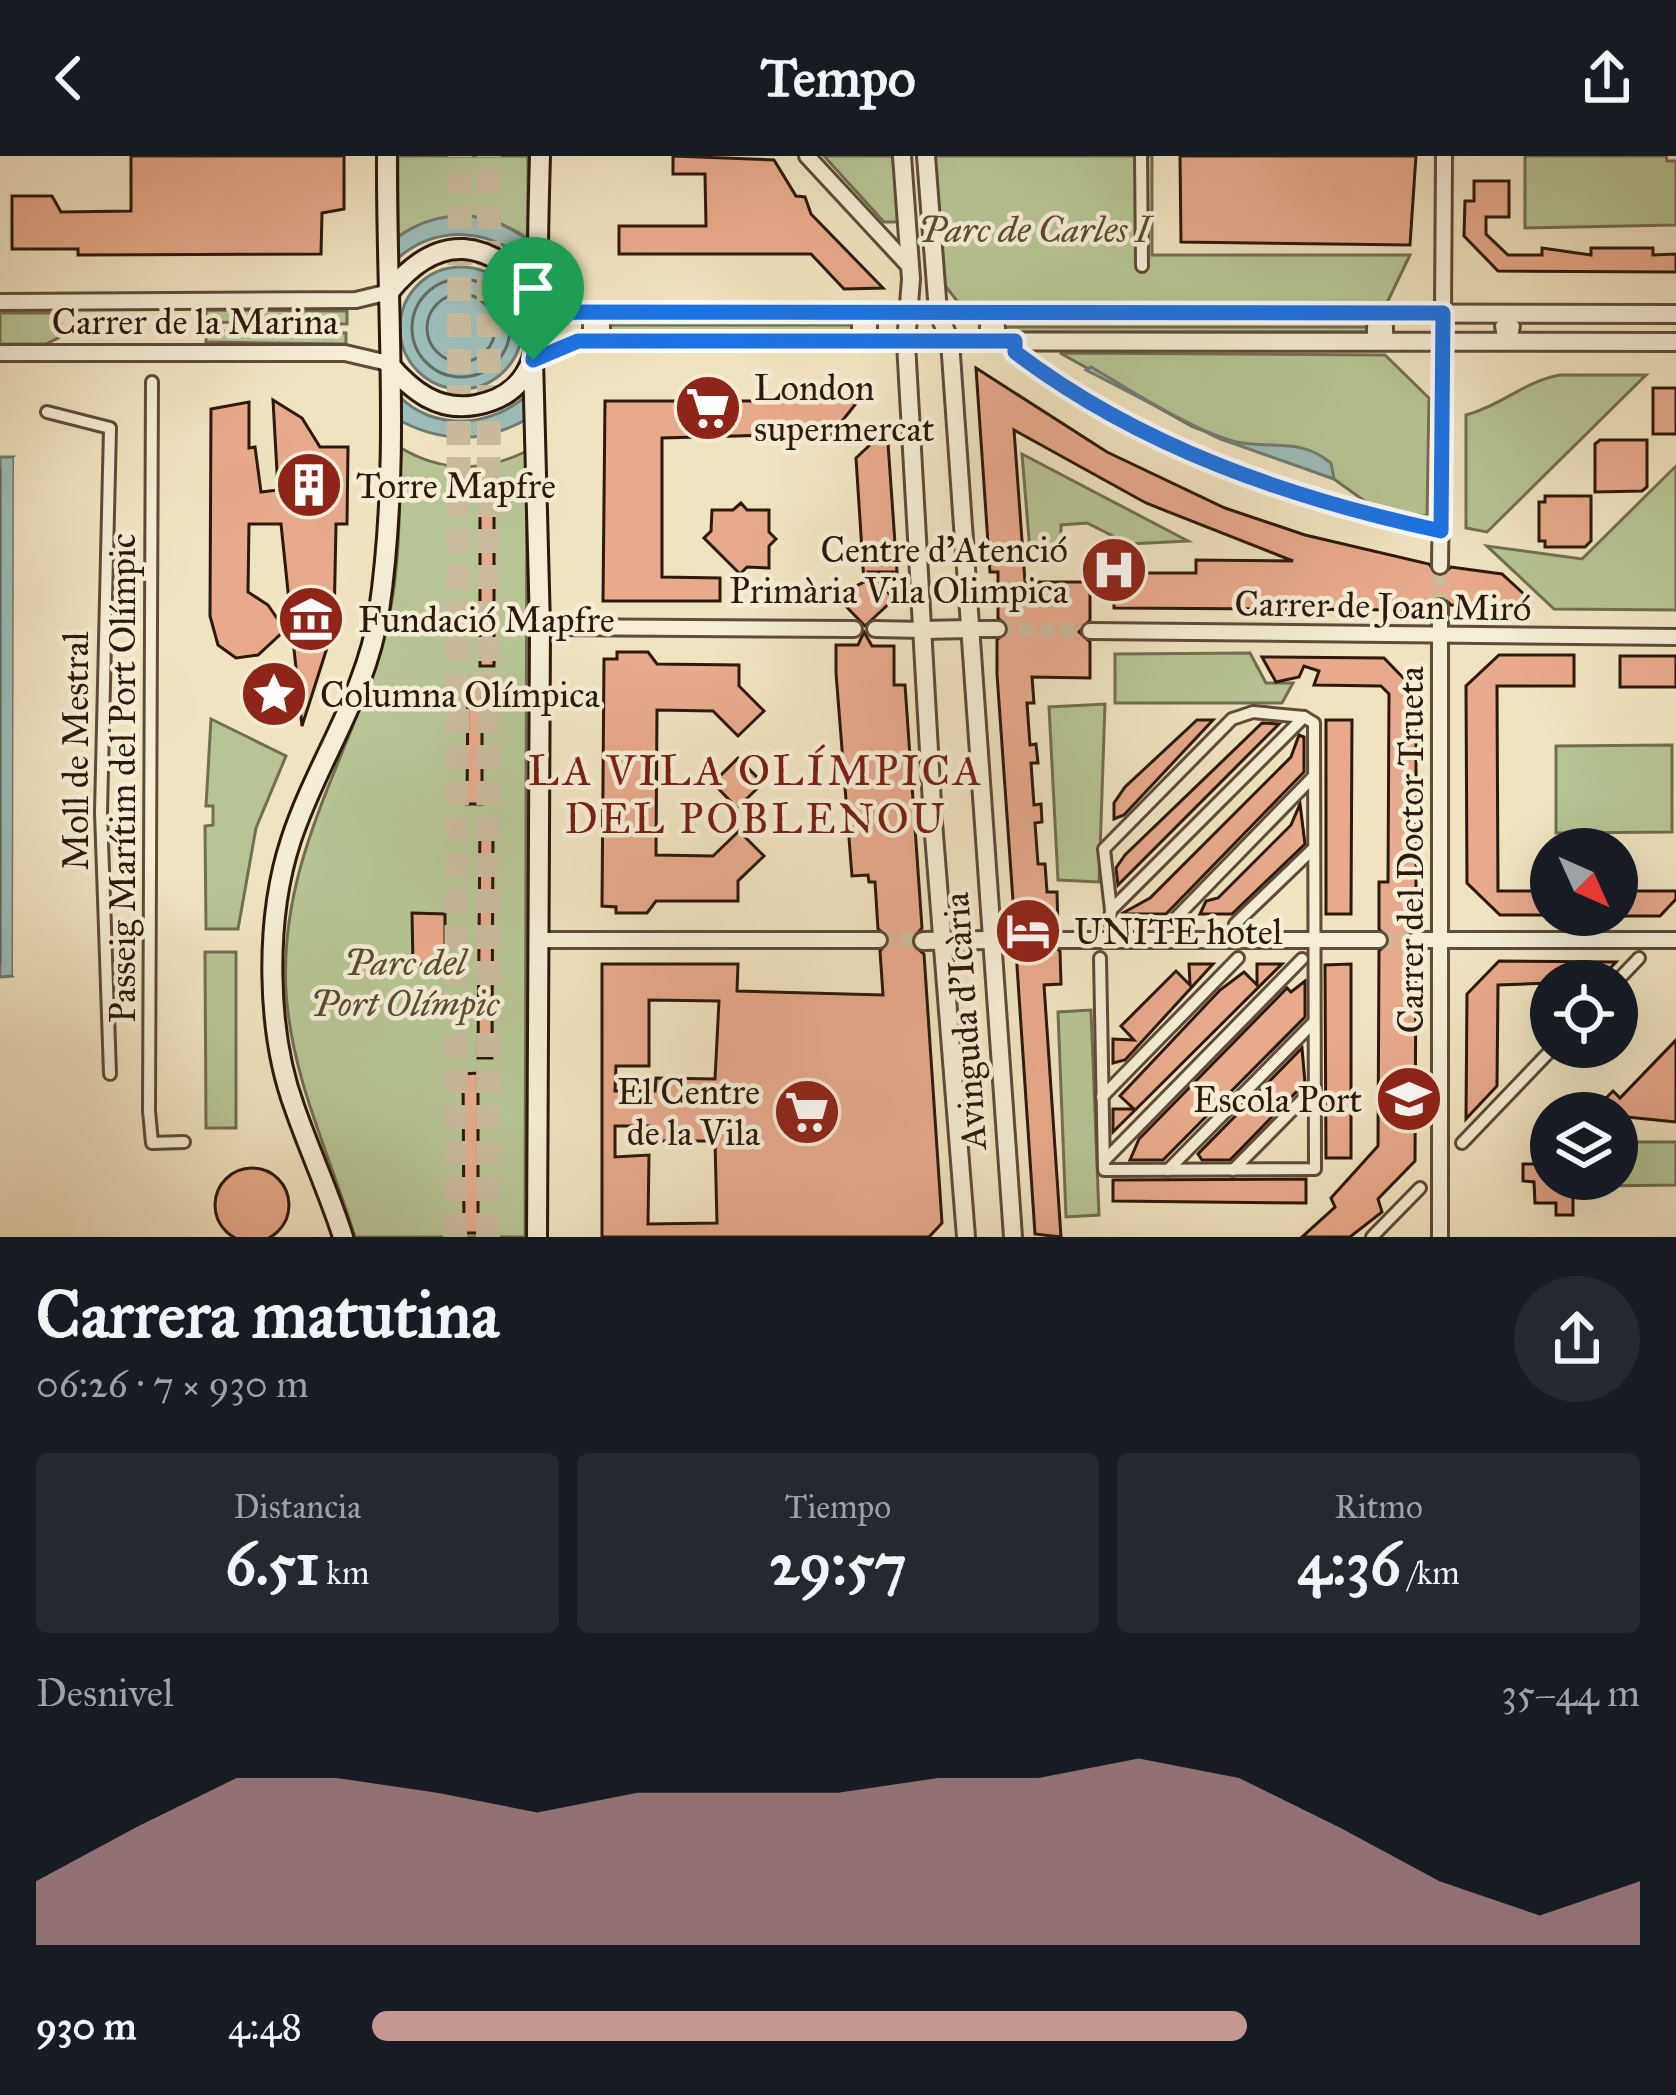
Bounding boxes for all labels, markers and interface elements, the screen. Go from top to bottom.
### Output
icon: back [36,45,102,111]
text: Tempo [760,45,916,111]
icon: share [1574,45,1640,111]
park label: Parc de Carles I [918,208,1154,252]
pin [482,237,584,360]
icon: arrive [500,255,566,321]
street label: Carrer de la Marina [52,300,339,344]
place label: London supermercat [754,366,935,451]
supermarket icon: London supermercat [673,373,743,443]
building icon: Torre Mapfre [274,450,344,520]
place label: Torre Mapfre [356,464,556,508]
place label: Centre d'Atenció Primària Vila Olimpica [729,528,1069,613]
street label: Passeig Marítim del Port Olímpic [101,533,145,1023]
hospital icon: Centre d'Atenció Primària Vila Olimpica [1079,535,1149,605]
street label: Carrer de Joan Miró [1234,581,1532,631]
museum icon: Fundació Mapfre [276,584,346,654]
place label: Fundació Mapfre [358,598,615,642]
street label: Moll de Mestral [54,631,98,871]
place icon: Columna Olímpica [239,659,309,729]
street label: Carrer del Doctor Trueta [1389,666,1433,1034]
place label: Columna Olímpica [320,673,600,717]
district label: LA VILA OLÍMPICA DEL POBLENOU [528,744,984,845]
north arrow [1530,828,1638,936]
map controls [1530,828,1638,1200]
street label: Avinguda d'Icària [934,890,996,1153]
hotel icon: UNITE hotel [993,896,1063,966]
place label: UNITE hotel [1074,910,1283,954]
park label: Parc del Port Olímpic [310,941,500,1026]
button: locate [1530,960,1638,1068]
school or university icon: Escola Port [1374,1064,1444,1134]
place label: El Centre de la Vila [617,1070,761,1155]
supermarket icon: El Centre de la Vila [772,1077,842,1147]
place label: Escola Port [1193,1078,1362,1122]
button: layers [1530,1092,1638,1200]
text: Carrera matutina [36,1274,499,1355]
button: share [1514,1276,1640,1402]
text: 06:26 · 7 × 930 m [36,1360,309,1408]
text: Distancia [234,1487,361,1527]
text: Tiempo [785,1487,891,1527]
text: Ritmo [1335,1487,1423,1527]
text: 6.51 [225,1527,319,1600]
text: 29:57 [770,1527,906,1600]
text: 4:36 [1297,1527,1401,1600]
text: km [319,1553,369,1593]
text: /km [1401,1553,1460,1593]
text: Desnivel [36,1669,174,1717]
text: 35–44 m [1501,1669,1640,1717]
text: 930 m [36,2002,136,2050]
text: 4:48 [228,2002,302,2050]

